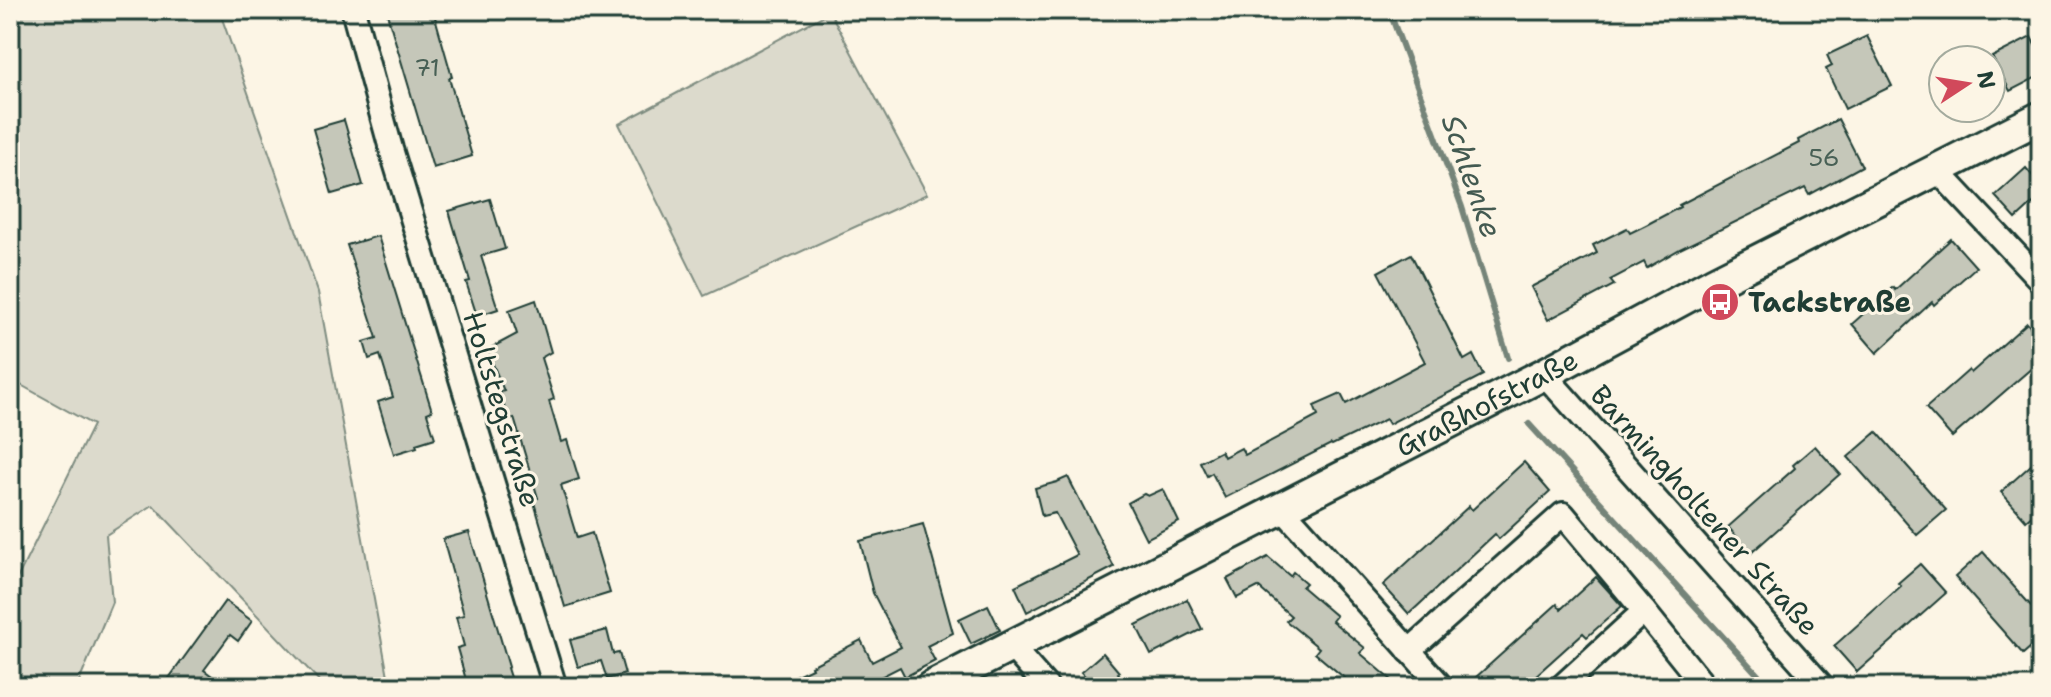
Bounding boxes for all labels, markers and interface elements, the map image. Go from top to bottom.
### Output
north arrow [1927,44,2007,124]
house number: 71 [414,52,440,84]
text: N [1970,68,2002,91]
water label: Schlenke [1432,109,1512,243]
house number: 56 [1808,142,1840,174]
bus stop icon: Tackstraße [1699,281,1741,323]
place label: Tackstraße [1748,283,1911,321]
street label: Holtstegstraße [454,306,550,512]
street label: Graßhofstraße [1389,340,1584,466]
street label: Barmingholtener Straße [1582,376,1828,644]

